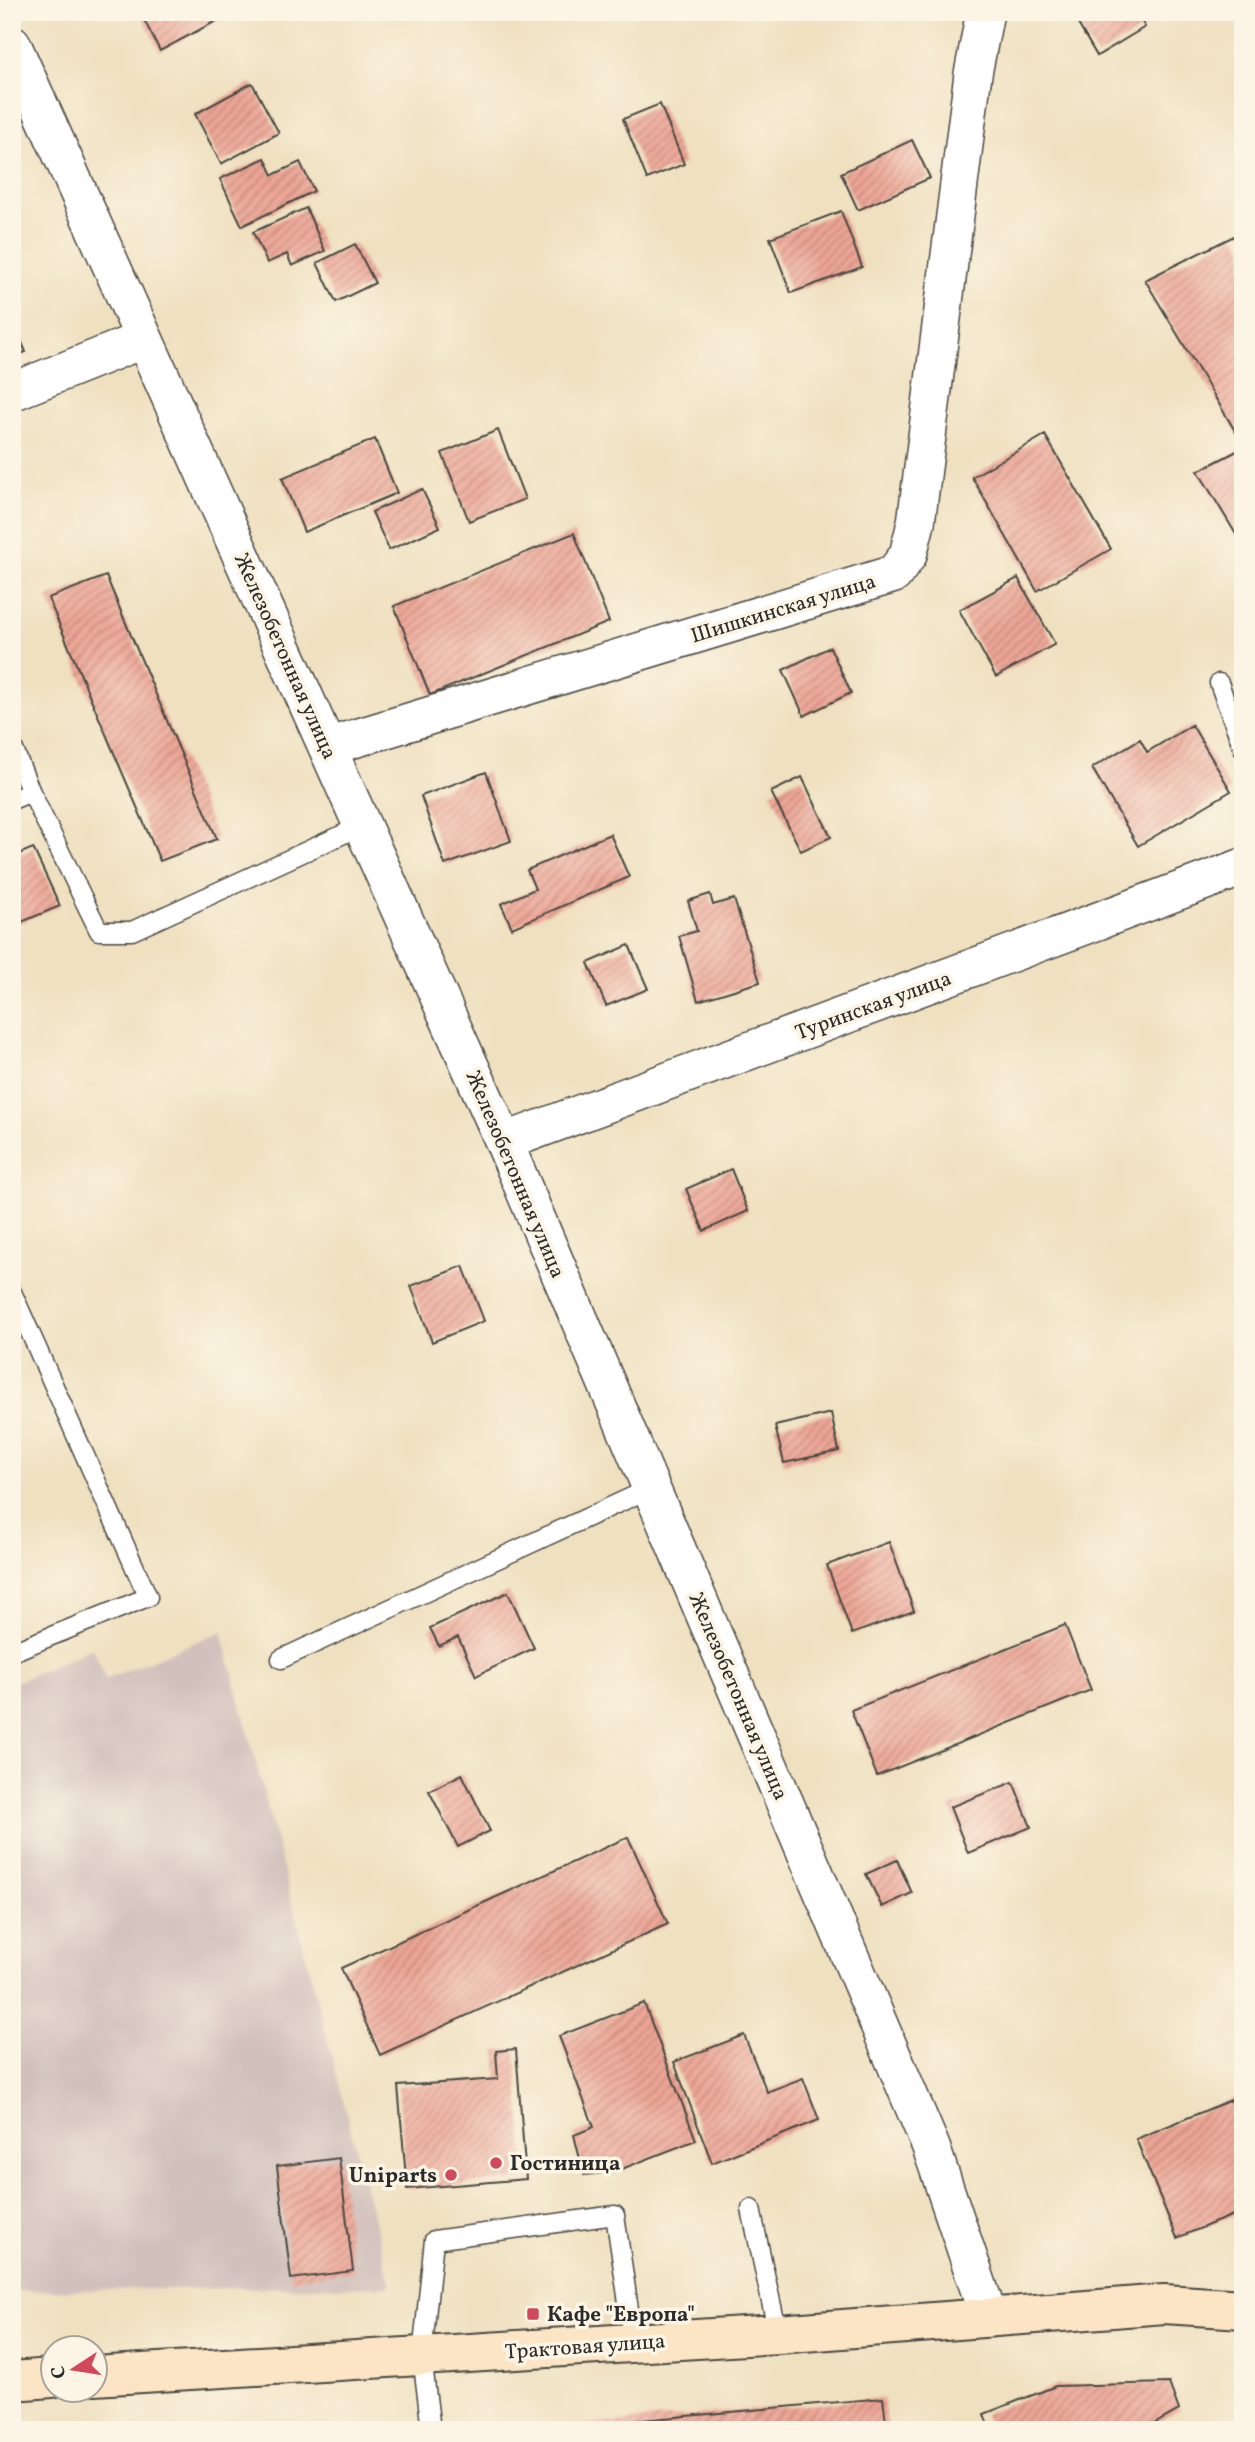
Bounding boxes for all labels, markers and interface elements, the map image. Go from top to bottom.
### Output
street label: Железобетонная улица [226,549,343,764]
street label: Шишкинская улица [687,567,880,651]
street label: Туринская улица [791,965,956,1048]
street label: Железобетонная улица [458,1066,572,1283]
street label: Железобетонная улица [681,1588,795,1805]
place label: Гостиница [510,2150,620,2179]
marker: Гостиница [488,2155,504,2171]
place label: Uniparts [349,2162,437,2191]
marker: Uniparts [443,2167,459,2183]
place label: Кафе "Европа" [547,2301,695,2330]
marker: Кафе "Европа" [525,2306,541,2322]
street label: Трактовая улица [504,2327,666,2368]
north arrow [38,2334,108,2404]
text: С [45,2363,73,2381]

